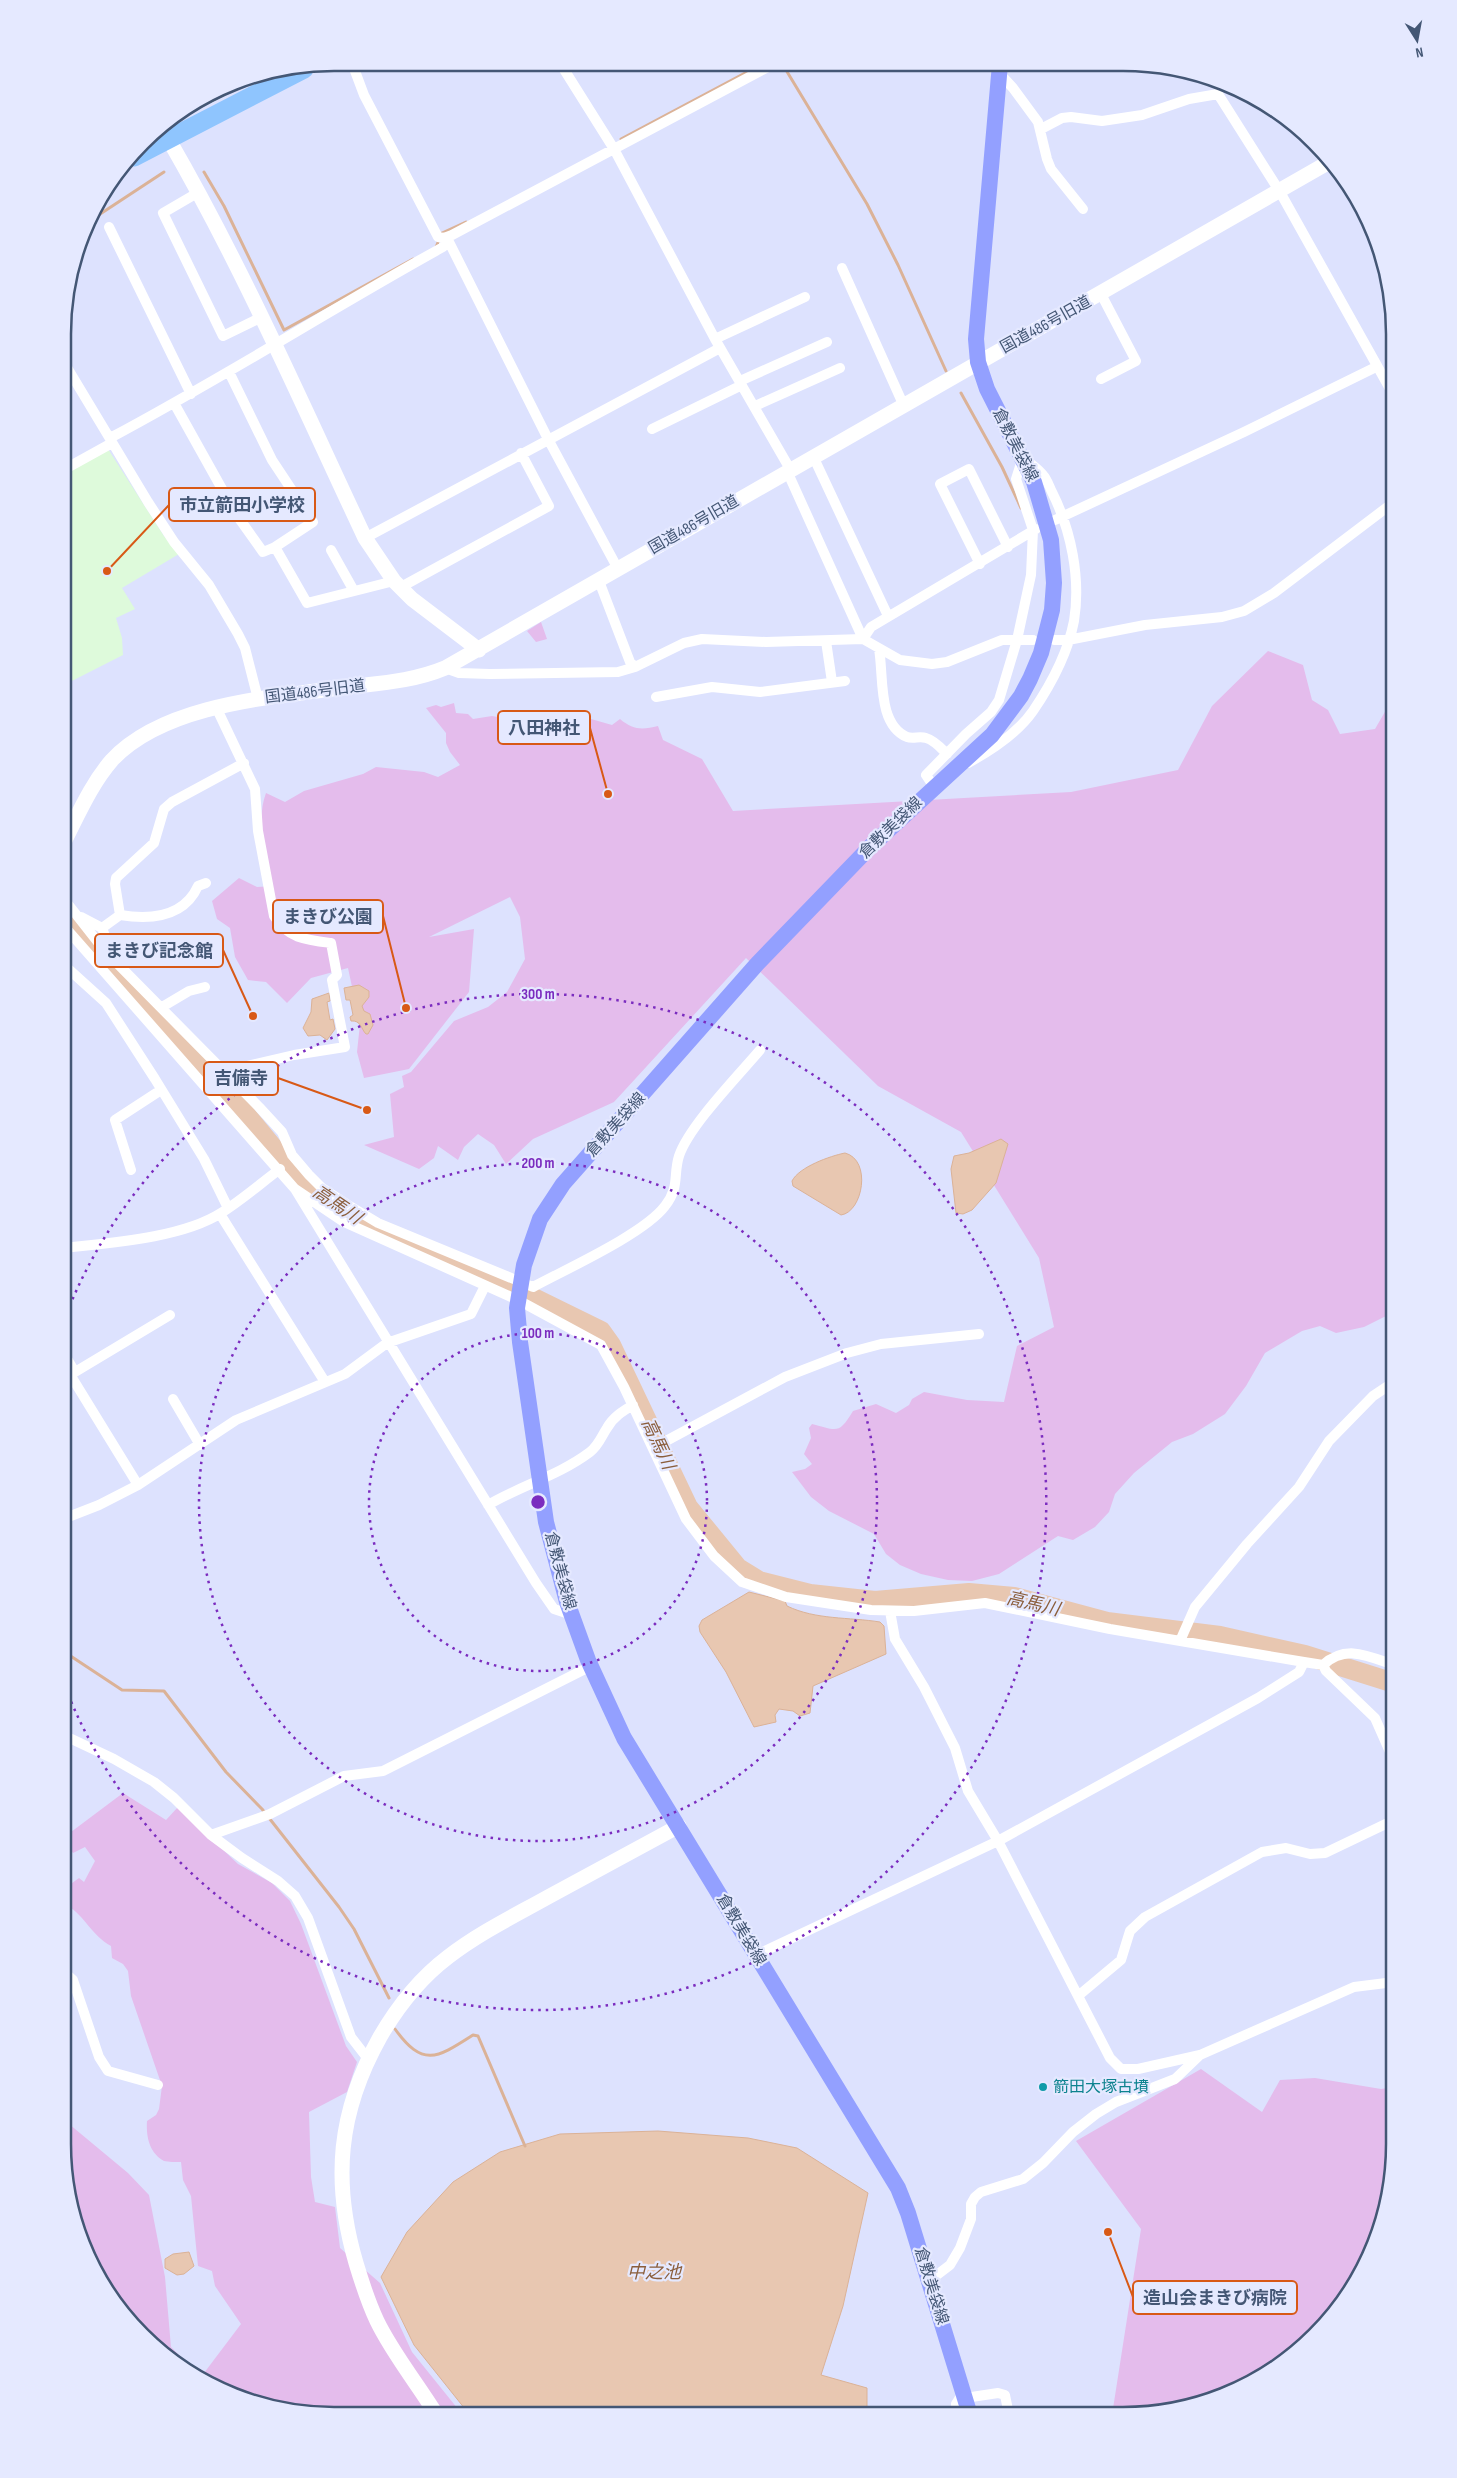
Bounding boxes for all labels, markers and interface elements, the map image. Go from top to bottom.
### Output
north arrow [1392,15,1442,65]
text: N [1414,43,1425,61]
street label: 国道486号旧道 [997,292,1095,358]
street label: 倉敷美袋線 [988,405,1042,485]
callout: 市立箭田小学校 [169,488,315,521]
street label: 国道486号旧道 [646,492,742,558]
text: 市立箭田小学校 [179,495,305,516]
street label: 国道486号旧道 [264,676,366,708]
callout: 八田神社 [498,711,590,744]
text: 八田神社 [508,718,580,739]
street label: 倉敷美袋線 [856,793,926,863]
callout: まきび公園 [273,900,383,933]
text: まきび公園 [283,907,373,928]
callout: まきび記念館 [95,934,223,967]
text: まきび記念館 [105,941,213,962]
text: 300 m [521,985,555,1004]
callout: 吉備寺 [204,1062,278,1095]
text: 吉備寺 [214,1068,268,1089]
street label: 倉敷美袋線 [582,1089,650,1161]
text: 200 m [521,1154,555,1173]
water label: 高馬川 [309,1181,367,1230]
text: 100 m [522,1324,554,1343]
water label: 高馬川 [637,1415,680,1475]
centre of rings [529,1493,547,1511]
street label: 倉敷美袋線 [540,1530,580,1612]
water label: 高馬川 [1004,1588,1064,1621]
street label: 倉敷美袋線 [712,1891,770,1969]
place label: 箭田大塚古墳 [1053,2078,1149,2097]
marker: 箭田大塚古墳 [1037,2081,1049,2093]
street label: 倉敷美袋線 [910,2245,952,2327]
water label: 中之池 [627,2262,683,2283]
callout: 造山会まきび病院 [1133,2281,1297,2314]
text: 造山会まきび病院 [1143,2288,1287,2309]

